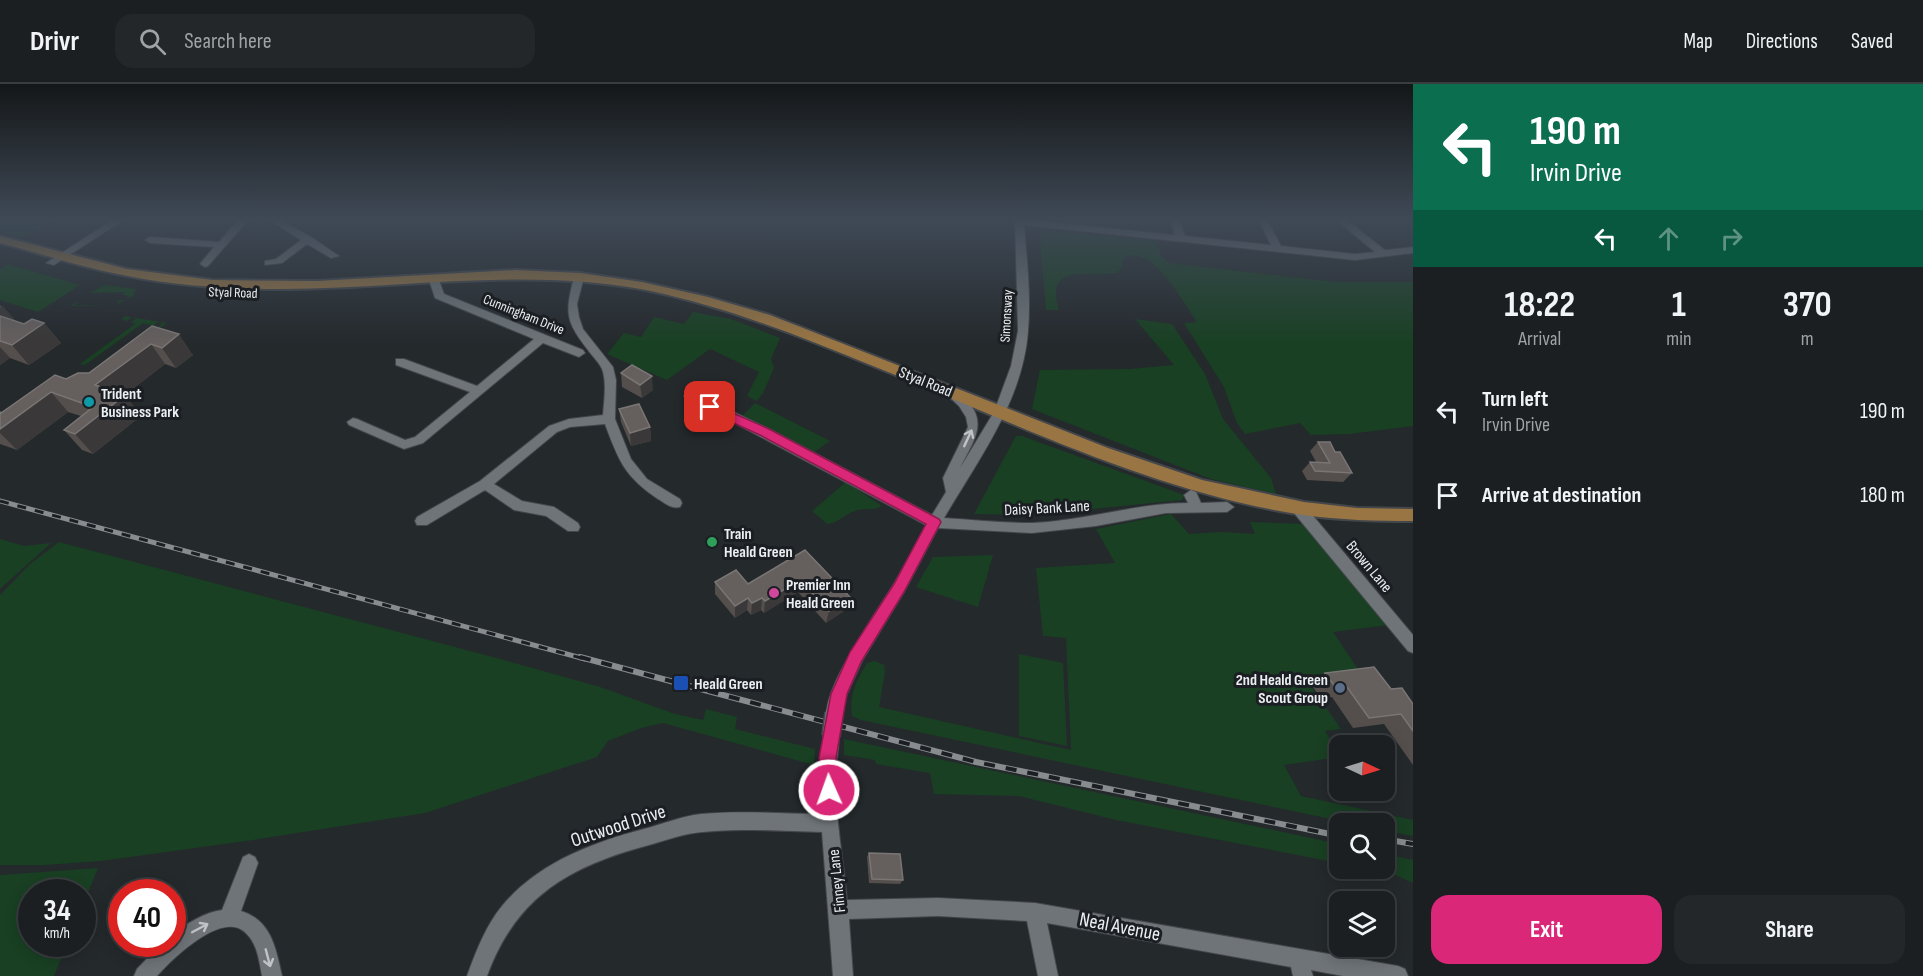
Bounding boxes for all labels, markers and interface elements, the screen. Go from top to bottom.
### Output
search box [115,14,535,68]
text: Drivr [30,25,79,58]
icon: search [136,25,169,58]
text: Search here [184,28,272,55]
text: Map [1683,29,1713,54]
text: Directions [1746,29,1818,54]
text: Saved [1851,29,1893,54]
text: 190 m [1530,106,1621,157]
icon: left [1431,108,1509,186]
text: Irvin Drive [1530,157,1622,189]
icon: left [1589,222,1622,255]
icon: ahead [1652,222,1685,255]
icon: right [1715,222,1748,255]
street label: Styal Road [208,283,258,302]
text: 18:22 [1504,284,1575,327]
text: 1 [1672,284,1686,327]
text: 370 [1783,284,1832,327]
street label: Simonsway [997,289,1016,343]
street label: Cunningham Drive [481,291,567,338]
text: Arrival [1518,327,1561,351]
text: min [1666,327,1691,351]
text: m [1801,327,1814,351]
street label: Styal Road [896,363,955,402]
pin [684,381,735,432]
place label: Trident Business Park [101,385,179,422]
text: Turn left [1482,386,1548,413]
icon: arrive [693,390,726,423]
marker: Trident Business Park [82,395,96,409]
icon: left [1431,395,1464,428]
text: 190 m [1860,398,1905,425]
text: Irvin Drive [1482,413,1550,437]
one-way arrow [963,430,975,448]
icon: arrive [1431,479,1464,512]
text: Arrive at destination [1482,482,1641,509]
text: 180 m [1860,482,1905,509]
street label: Daisy Bank Lane [1004,497,1090,520]
place label: Train Heald Green [724,525,793,562]
marker: Train Heald Green [705,535,719,549]
street label: Brown Lane [1342,537,1396,597]
place label: Premier Inn Heald Green [786,576,855,613]
marker: Premier Inn Heald Green [767,586,781,600]
place label: 2nd Heald Green Scout Group [1236,671,1328,708]
marker: Heald Green [672,674,690,692]
place label: Heald Green [694,675,763,694]
marker: 2nd Heald Green Scout Group [1333,681,1347,695]
north arrow [1329,735,1395,801]
map controls [1329,735,1395,957]
position arrow [797,758,861,822]
street label: Outwood Drive [568,799,669,853]
button: search [1329,813,1395,879]
street label: Finney Lane [825,848,850,913]
speed limit sign: 40 [108,879,186,957]
button: layers [1329,891,1395,957]
text: 34 [43,893,71,929]
button: Exit [1431,895,1662,964]
button: Share [1674,895,1905,964]
street label: Neal Avenue [1077,907,1162,947]
one-way arrow [190,922,208,933]
text: km/h [44,924,70,943]
one-way arrow [262,948,274,967]

